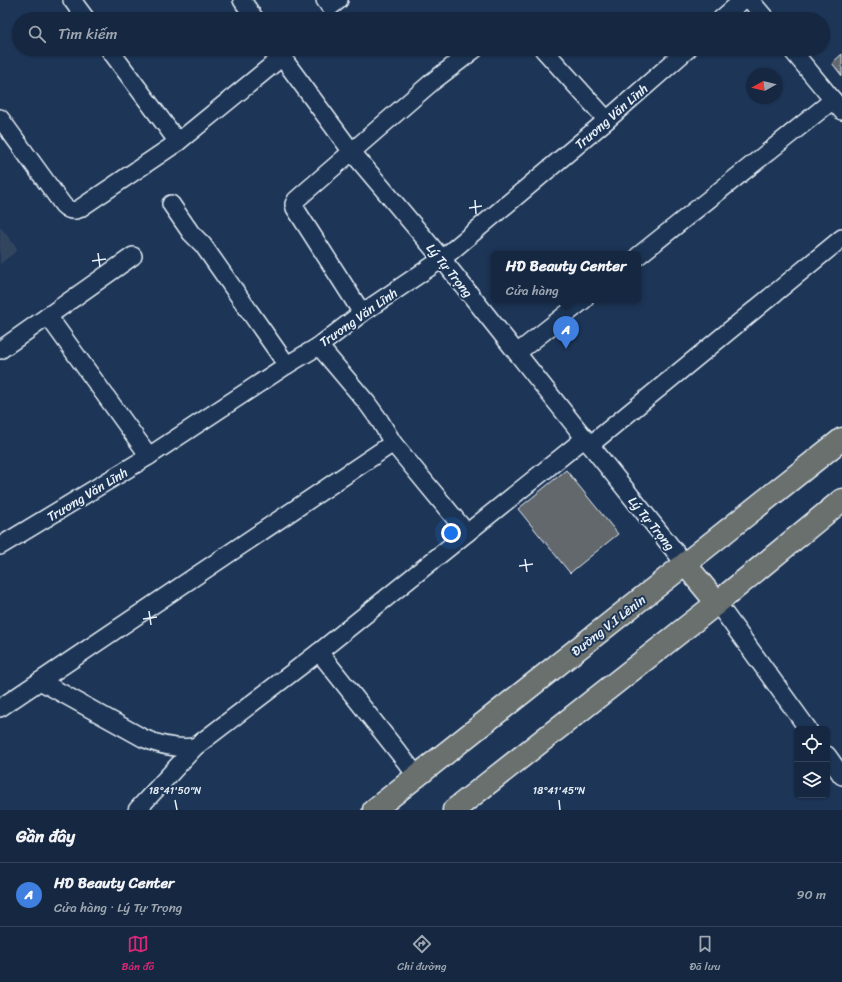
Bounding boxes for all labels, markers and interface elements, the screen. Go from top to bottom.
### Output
search box [12,12,830,56]
text: Tìm kiếm [58,21,117,47]
icon: search [26,23,48,45]
north arrow [746,68,782,104]
street label: Trương Văn Lĩnh [569,78,653,155]
street label: Lý Tự Trọng [420,238,479,303]
popup [491,251,641,303]
text: HD Beauty Center [506,253,626,279]
text: Cửa hàng [506,279,559,302]
street label: Trương Văn Lĩnh [314,282,402,353]
pin: A [553,316,579,349]
street label: Trương Văn Lĩnh [42,461,132,528]
street label: Lý Tự Trọng [622,491,681,556]
your location [441,523,461,543]
street label: Đường V.I Lênin [566,589,651,662]
map controls [794,726,830,798]
button: locate [794,726,830,762]
button: layers [794,762,830,798]
text: 18°41'50"N [149,782,201,800]
text: 18°41'45"N [533,782,585,800]
text: Gần đây [16,821,75,851]
text: HD Beauty Center [54,870,174,896]
text: A [25,883,33,906]
text: 90 m [796,883,826,906]
text: Cửa hàng · Lý Tự Trọng [54,896,182,919]
tab: Bản đồ [122,933,154,976]
tab: Chỉ đường [397,933,446,976]
tab: Đã lưu [690,933,720,976]

